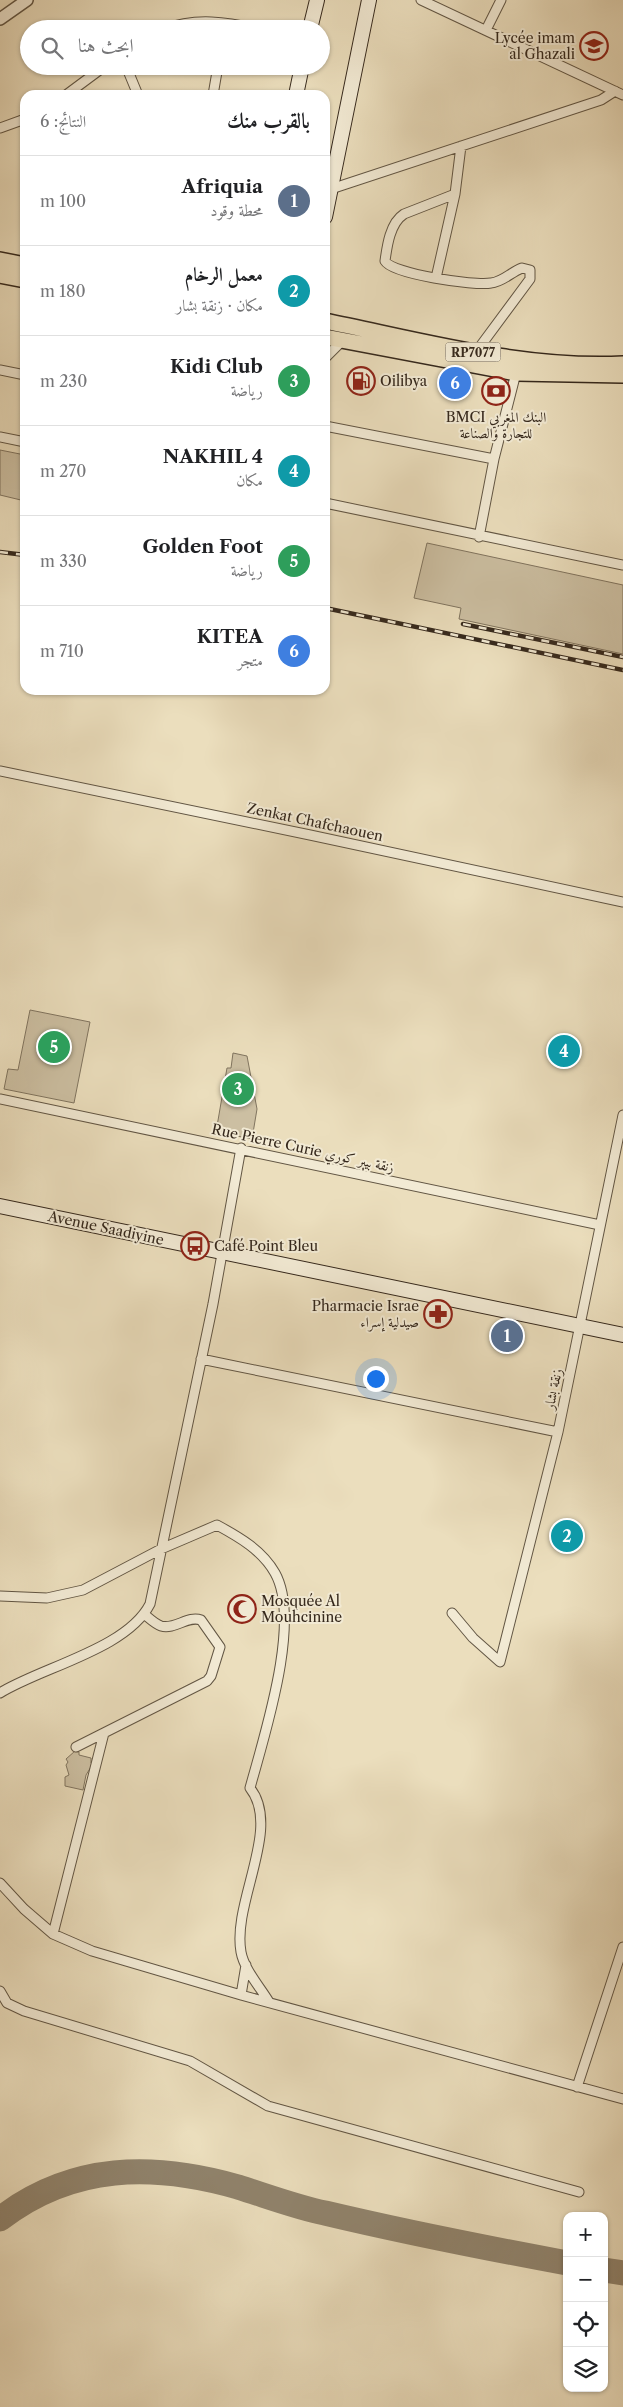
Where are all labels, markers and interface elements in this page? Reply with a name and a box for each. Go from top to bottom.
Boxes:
search box [20,20,330,75]
place label: Lycée imam al Ghazali [495,29,575,63]
school or university icon: Lycée imam al Ghazali [579,31,609,61]
icon: search [38,34,66,62]
text: ابحث هنا [78,34,134,57]
text: بالقرب منك [227,108,310,133]
text: النتائج: 6 [40,111,86,131]
text: Afriquia [181,175,263,198]
text: 100 m [40,191,86,211]
text: 1 [290,191,298,211]
text: محطة وقود [210,200,263,220]
text: معمل الرخام [185,263,263,286]
text: 180 m [40,281,86,301]
text: 2 [289,281,299,301]
text: مكان · زنقة بشار [176,295,263,315]
road number: RP7077 [446,342,500,362]
text: Kidi Club [170,355,263,378]
pin: 6 [439,364,471,402]
fuel station icon: Oilibya [346,366,376,396]
text: 230 m [40,371,87,391]
text: 3 [289,371,299,391]
place label: Oilibya [380,372,428,390]
bank icon: BMCI البنك المغربي للتجارة والصناعة [481,376,511,406]
text: رياضة [231,380,263,400]
place label: BMCI البنك المغربي للتجارة والصناعة [446,408,546,442]
text: NAKHIL 4 [163,445,263,468]
text: 270 m [40,461,86,481]
text: 4 [289,461,299,481]
text: مكان [236,470,263,490]
text: Golden Foot [142,535,263,558]
text: 330 m [40,551,87,571]
text: 5 [290,551,298,571]
text: رياضة [231,560,263,580]
text: KITEA [197,625,263,648]
text: 710 m [40,641,84,661]
text: 6 [289,641,299,661]
text: متجر [238,650,263,670]
street label: Zenkat Chafchaouen [245,799,385,845]
pin: 5 [38,1028,70,1066]
pin: 4 [548,1032,580,1070]
pin: 3 [222,1070,254,1108]
street label: Rue Pierre Curie زنقة بيير كوري [209,1120,396,1179]
street label: Avenue Saadiyine [45,1207,166,1249]
bus stop icon: Café Point Bleu [180,1231,210,1261]
place label: Café Point Bleu [214,1237,318,1255]
place label: Pharmacie Israe صيدلية إسراء [312,1297,419,1332]
pharmacy icon: Pharmacie Israe صيدلية إسراء [423,1299,453,1329]
pin: 1 [491,1317,523,1355]
your location [363,1366,389,1392]
street label: زنقة بشار [539,1367,566,1413]
pin: 2 [551,1517,583,1555]
place label: Mosquée Al Mouhcinine [261,1592,342,1626]
mosque icon: Mosquée Al Mouhcinine [227,1594,257,1624]
map controls [563,2212,608,2392]
button: + [563,2212,608,2257]
button: − [563,2257,608,2302]
button: locate [563,2302,608,2347]
button: layers [563,2347,608,2392]

